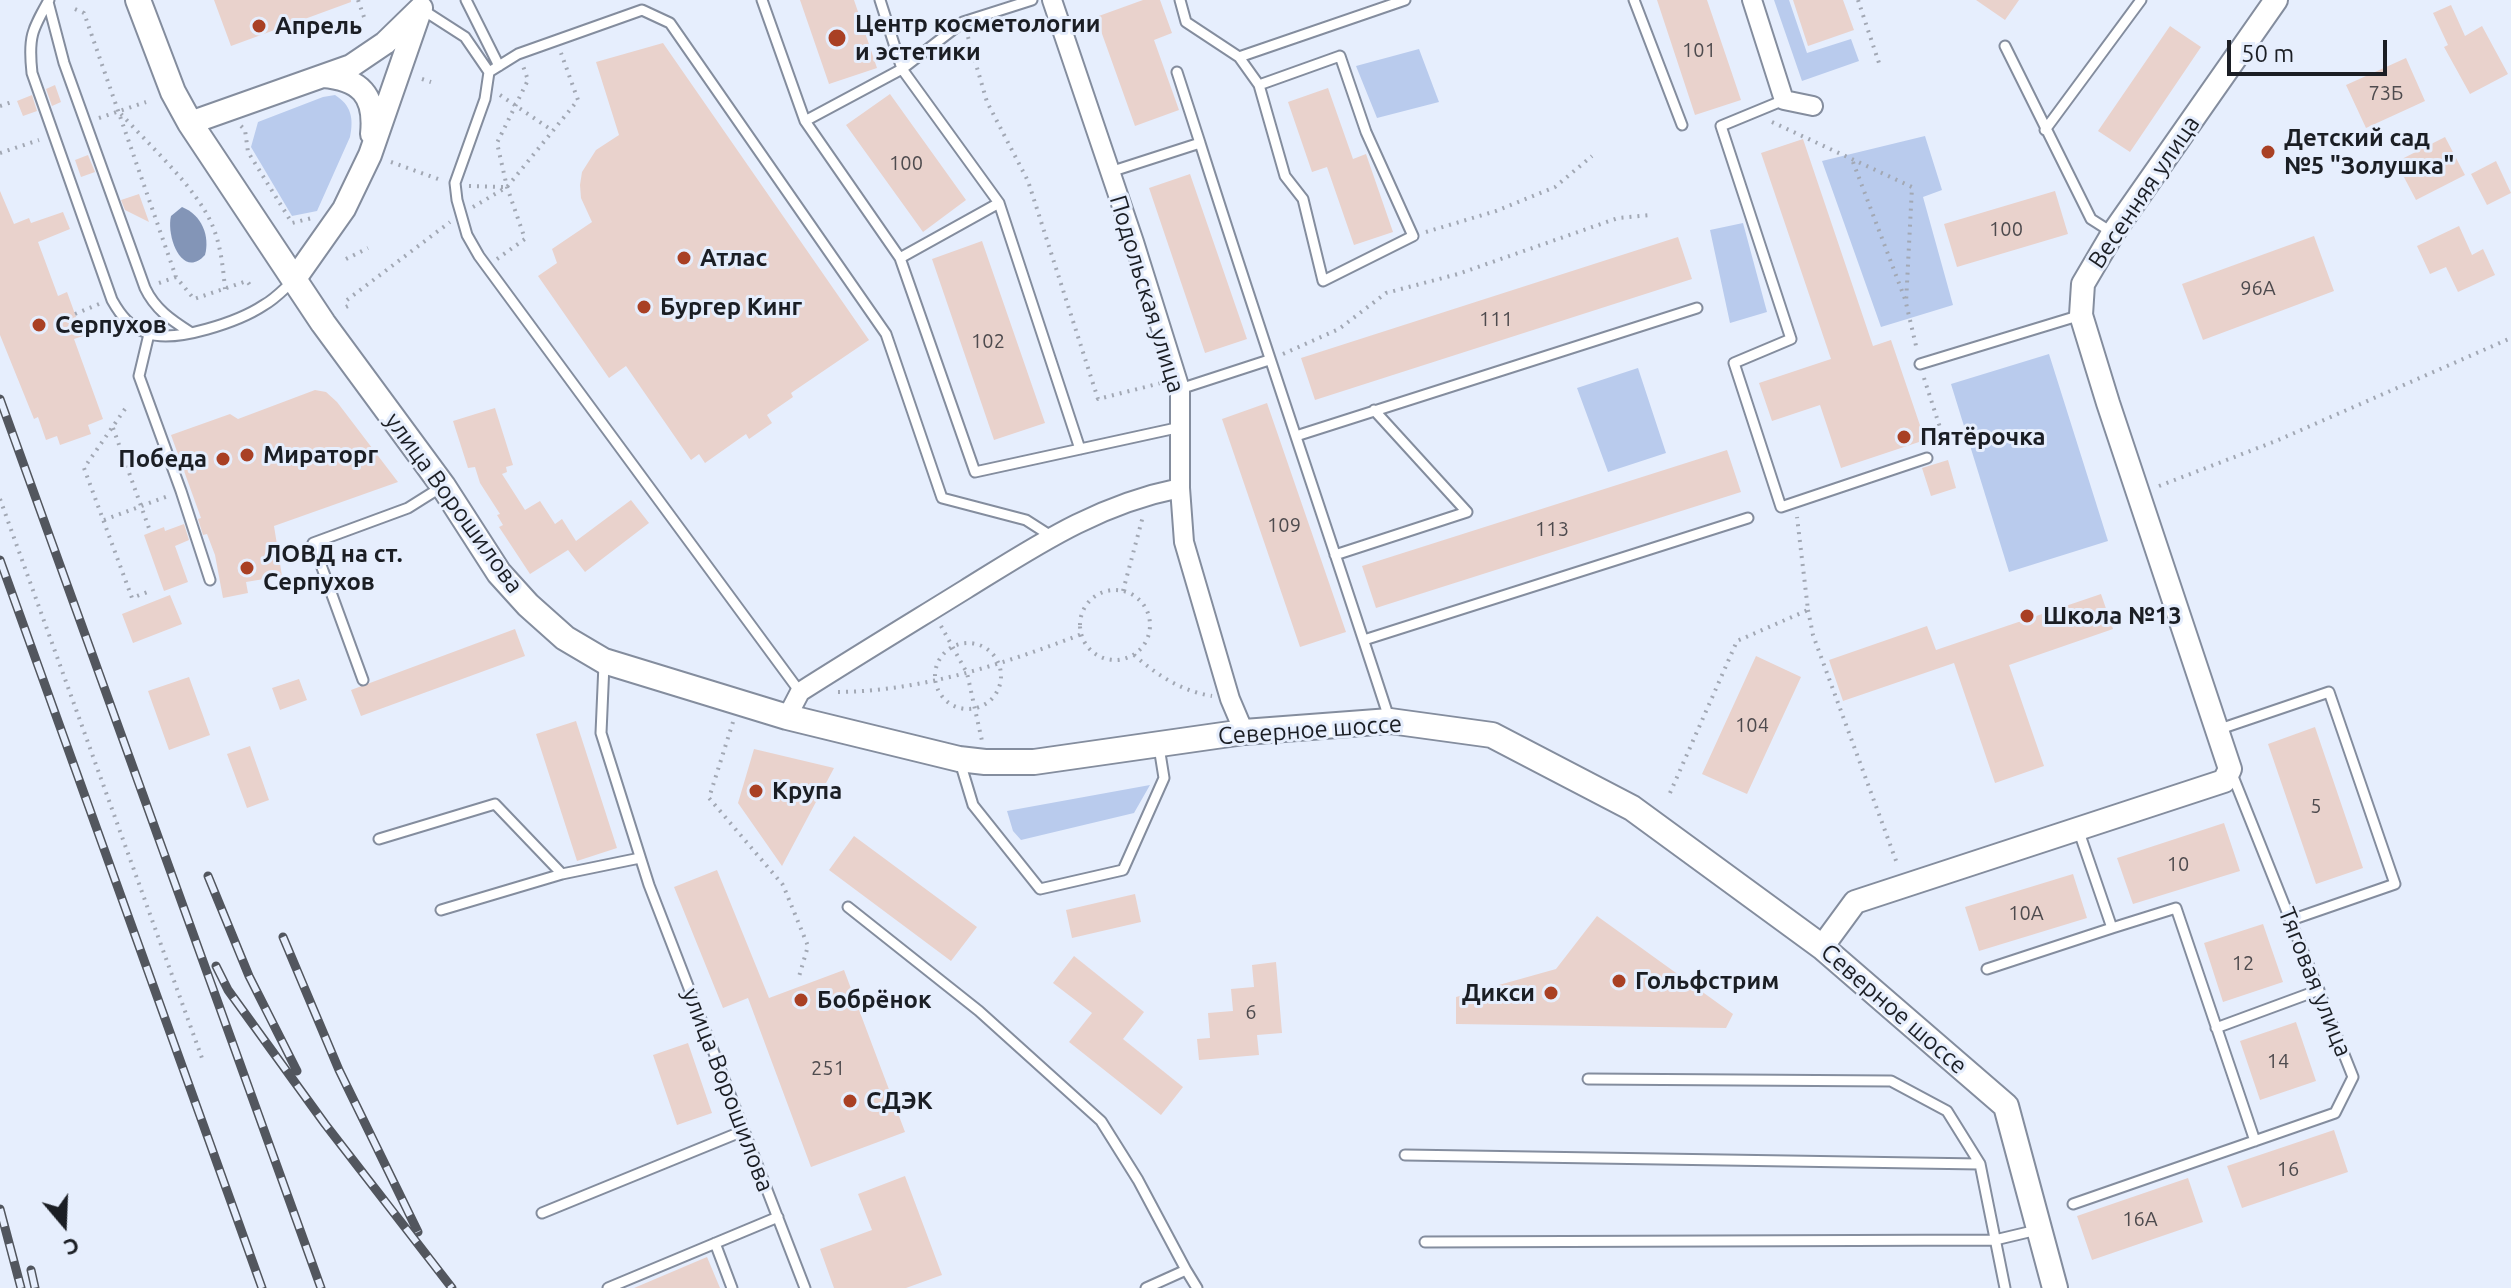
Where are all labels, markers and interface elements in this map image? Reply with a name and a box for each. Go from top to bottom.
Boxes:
place label: Центр косметологии и эстетики [855,10,1100,66]
place label: Апрель [275,12,362,40]
marker: Апрель [250,17,268,35]
scale bar [2231,24,2391,74]
marker: Центр косметологии и эстетики [826,27,848,49]
house number: 101 [1682,38,1716,62]
text: 50 m [2241,40,2294,67]
house number: 73Б [2369,81,2403,105]
street label: Весенняя улица [2082,110,2206,274]
place label: Детский сад №5 "Золушка" [2284,124,2454,180]
marker: Детский сад №5 "Золушка" [2259,143,2277,161]
house number: 100 [889,151,923,175]
street label: Подольская улица [1103,192,1191,396]
house number: 100 [1989,217,2023,241]
place label: Атлас [700,244,767,272]
marker: Атлас [675,249,693,267]
house number: 96А [2240,276,2276,300]
place label: Бургер Кинг [660,293,802,321]
marker: Бургер Кинг [635,298,653,316]
house number: 111 [1479,307,1513,331]
place label: Серпухов [55,311,167,339]
marker: Серпухов [30,316,48,334]
house number: 102 [971,329,1005,353]
street label: улица Ворошилова [379,407,529,599]
place label: Пятёрочка [1920,423,2046,451]
marker: Пятёрочка [1895,428,1913,446]
place label: Мираторг [263,441,378,469]
place label: Победа [118,445,207,473]
marker: Мираторг [238,446,256,464]
marker: Победа [214,450,232,468]
house number: 109 [1267,513,1301,537]
house number: 113 [1535,517,1569,541]
place label: ЛОВД на ст. Серпухов [263,540,403,596]
marker: ЛОВД на ст. Серпухов [238,559,256,577]
place label: Школа №13 [2043,602,2182,630]
marker: Школа №13 [2018,607,2036,625]
street label: Северное шоссе [1217,709,1403,751]
house number: 104 [1735,713,1769,737]
place label: Крупа [772,777,842,805]
marker: Крупа [747,782,765,800]
house number: 5 [2310,794,2322,818]
house number: 10 [2167,852,2189,876]
house number: 10А [2008,901,2044,925]
street label: Тяговая улица [2272,903,2358,1061]
street label: Северное шоссе [1815,938,1973,1080]
house number: 12 [2232,951,2254,975]
place label: Гольфстрим [1635,967,1779,995]
marker: Гольфстрим [1610,972,1628,990]
place label: Дикси [1462,979,1535,1007]
street label: улица Ворошилова [676,984,780,1196]
marker: Дикси [1542,984,1560,1002]
place label: Бобрёнок [817,986,932,1014]
marker: Бобрёнок [792,991,810,1009]
house number: 6 [1245,1000,1257,1024]
house number: 14 [2267,1049,2289,1073]
house number: 251 [811,1056,845,1080]
place label: СДЭК [866,1087,933,1115]
marker: СДЭК [841,1092,859,1110]
house number: 16 [2277,1157,2299,1181]
north arrow [24,1184,104,1264]
house number: 16А [2122,1207,2158,1231]
text: С [61,1233,83,1261]

